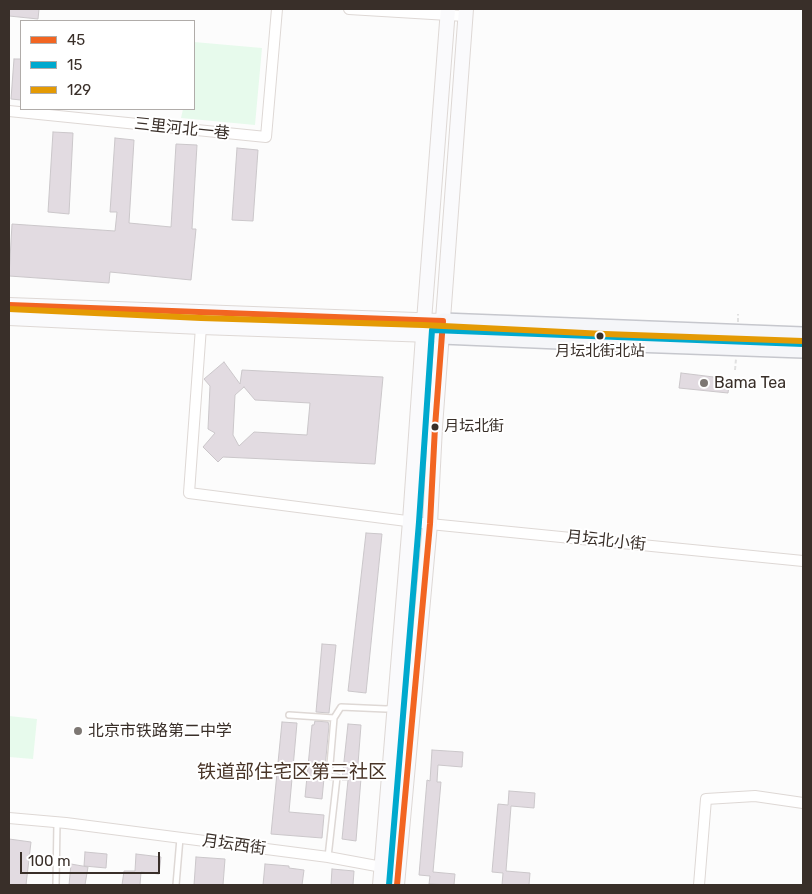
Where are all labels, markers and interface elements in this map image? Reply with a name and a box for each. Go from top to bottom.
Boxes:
legend [20,20,195,110]
text: 45 [67,31,85,49]
text: 15 [67,56,82,74]
text: 129 [67,81,91,99]
street label: 三里河北一巷 [133,114,231,144]
marker: 月坛北街北站 [595,331,605,341]
place label: 月坛北街北站 [555,343,645,361]
place label: Bama Tea [714,373,786,393]
marker: Bama Tea [698,377,710,389]
place label: 月坛北街 [444,418,504,436]
marker: 月坛北街 [430,422,440,432]
street label: 月坛北小街 [565,527,647,555]
place label: 北京市铁路第二中学 [88,721,232,741]
marker: 北京市铁路第二中学 [72,725,84,737]
district label: 铁道部住宅区第三社区 [197,762,387,784]
street label: 月坛西街 [201,831,267,859]
scale bar [22,842,162,874]
text: 100 m [28,852,70,870]

